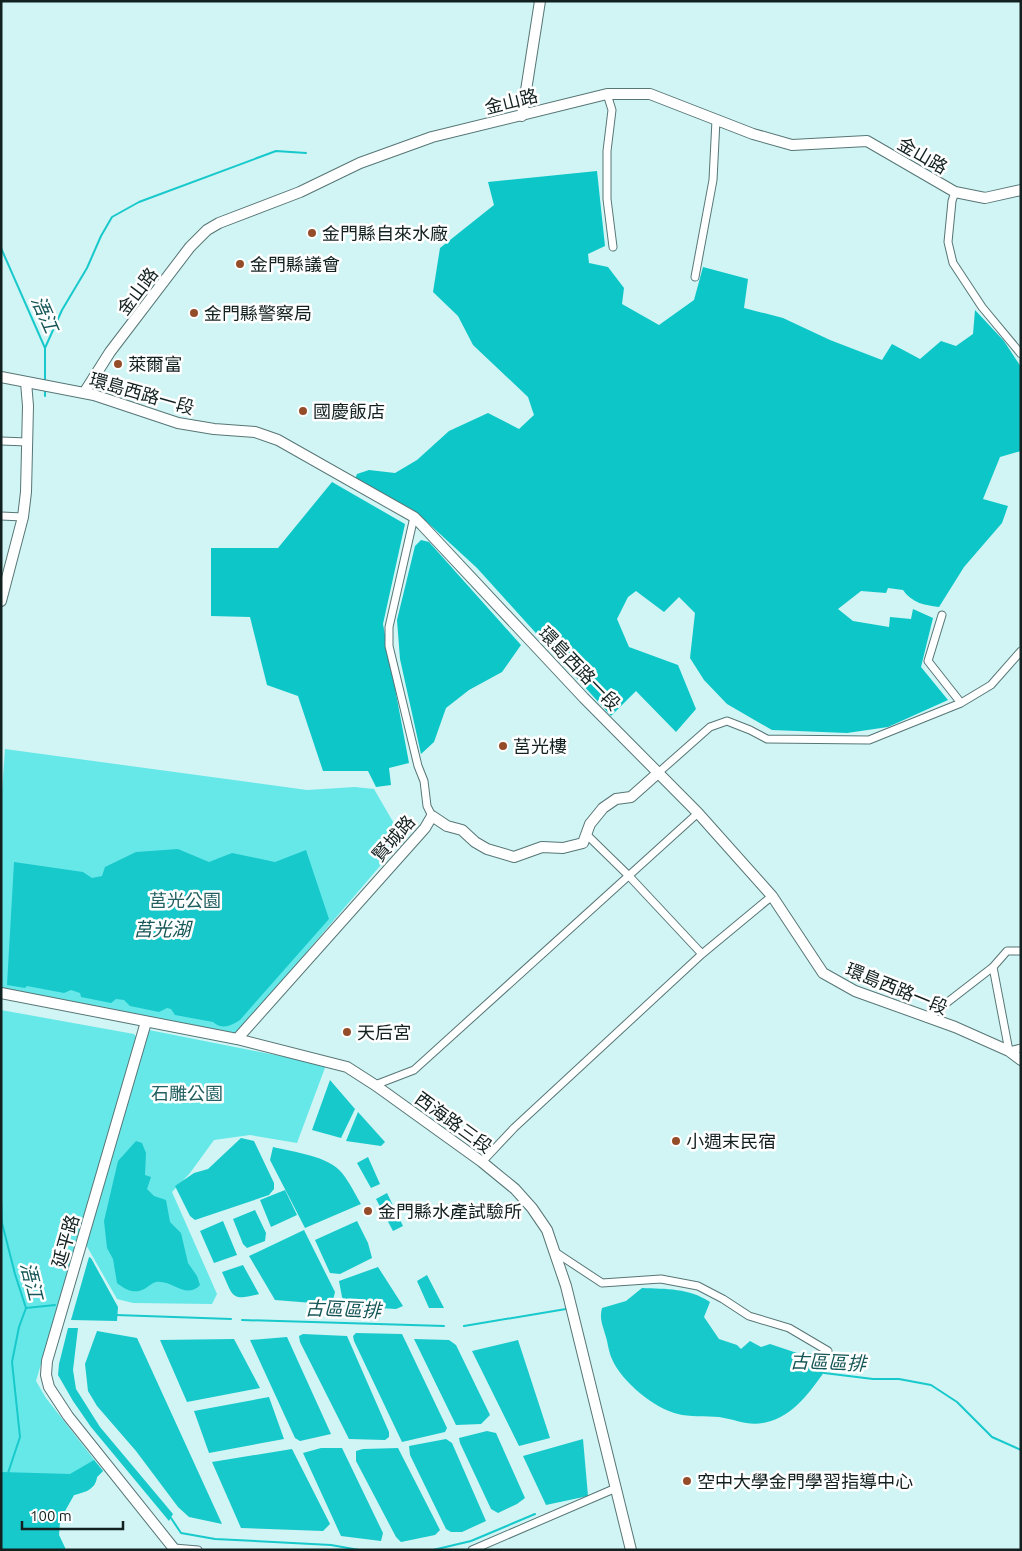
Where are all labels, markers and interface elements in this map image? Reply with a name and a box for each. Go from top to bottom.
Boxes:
street label: 金山路 [482,85,540,117]
street label: 金山路 [895,133,951,177]
place label: 金門縣自來水廠 [322,223,448,243]
marker: 金門縣自來水廠 [306,227,318,239]
place label: 金門縣議會 [250,254,340,274]
marker: 金門縣議會 [234,258,246,270]
street label: 金山路 [113,263,161,319]
water label: 浯江 [27,292,64,338]
place label: 金門縣警察局 [204,303,312,323]
marker: 金門縣警察局 [188,307,200,319]
place label: 萊爾富 [128,354,182,374]
marker: 萊爾富 [112,358,124,370]
street label: 環島西路一段 [87,369,197,417]
place label: 國慶飯店 [313,401,385,421]
marker: 國慶飯店 [297,405,309,417]
street label: 環島西路一段 [535,622,625,714]
place label: 莒光樓 [513,736,567,756]
marker: 莒光樓 [497,740,509,752]
street label: 賢城路 [368,811,418,865]
park label: 莒光公園 [149,890,221,910]
water label: 莒光湖 [133,918,193,940]
street label: 環島西路一段 [843,958,951,1018]
place label: 天后宮 [357,1022,411,1042]
marker: 天后宮 [341,1026,353,1038]
park label: 石雕公園 [151,1083,223,1103]
street label: 西海路三段 [412,1087,496,1157]
place label: 小週末民宿 [686,1131,776,1151]
marker: 小週末民宿 [670,1135,682,1147]
place label: 金門縣水產試驗所 [378,1201,522,1221]
marker: 金門縣水產試驗所 [362,1205,374,1217]
street label: 延平路 [48,1212,82,1270]
water label: 浯江 [17,1260,48,1304]
water label: 古區區排 [305,1297,384,1321]
water label: 古區區排 [790,1350,869,1374]
place label: 空中大學金門學習指導中心 [697,1471,913,1491]
marker: 空中大學金門學習指導中心 [681,1475,693,1487]
scale bar [22,1498,124,1530]
text: 100 m [30,1507,72,1524]

